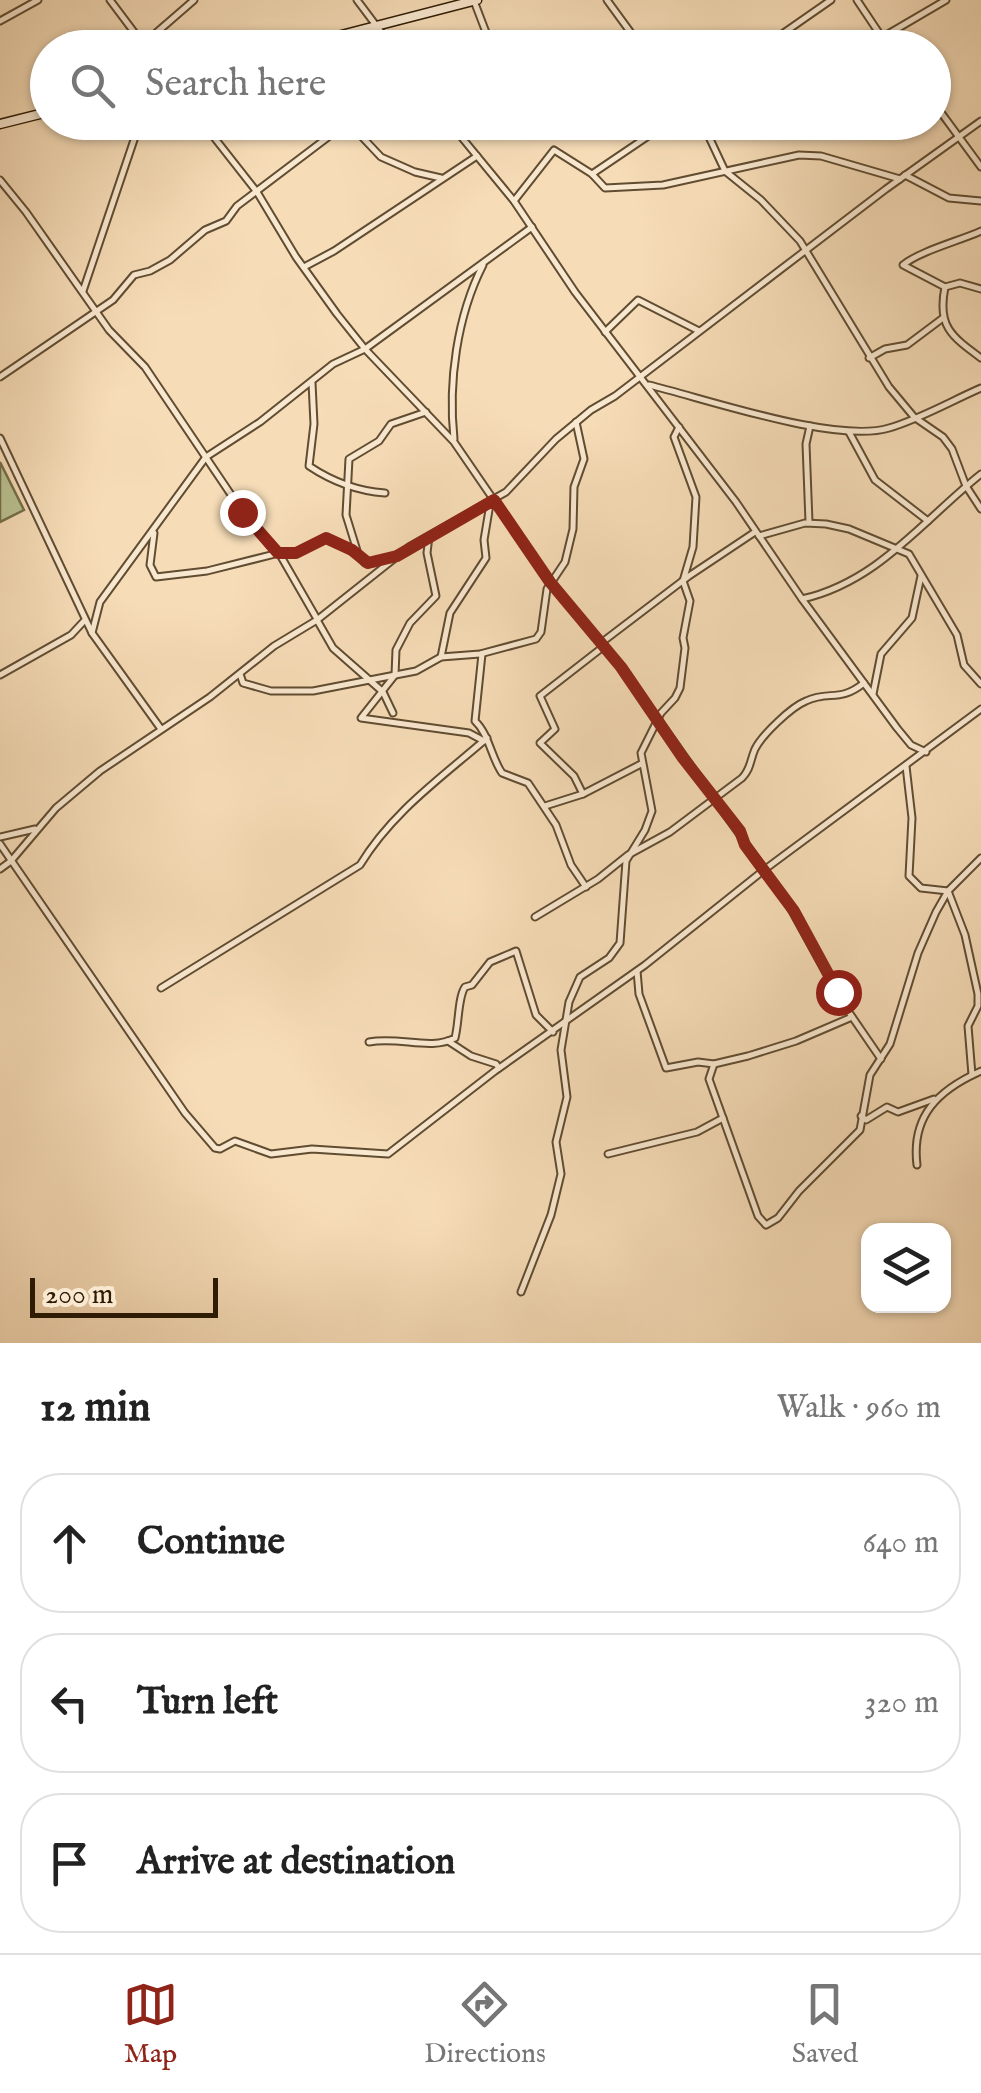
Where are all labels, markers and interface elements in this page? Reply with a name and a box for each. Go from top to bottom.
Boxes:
search box [30,30,951,140]
icon: search [65,58,120,113]
text: Search here [145,61,326,109]
route end [220,490,266,536]
route start [816,970,862,1016]
map controls [861,1223,951,1313]
button: layers [861,1223,951,1313]
scale bar [30,1273,218,1318]
text: 200 m [45,1278,113,1313]
text: 12 min [40,1382,151,1435]
text: Walk · 960 m [777,1388,941,1429]
icon: ahead [42,1516,97,1571]
text: Continue [137,1519,285,1567]
text: 640 m [862,1523,939,1564]
icon: left [42,1676,97,1731]
text: Turn left [137,1679,278,1727]
text: 320 m [865,1683,939,1724]
icon: arrive [42,1836,97,1891]
text: Arrive at destination [137,1839,455,1887]
tab: Map [123,1977,178,2072]
tab: Directions [424,1977,546,2072]
tab: Saved [792,1977,858,2072]

